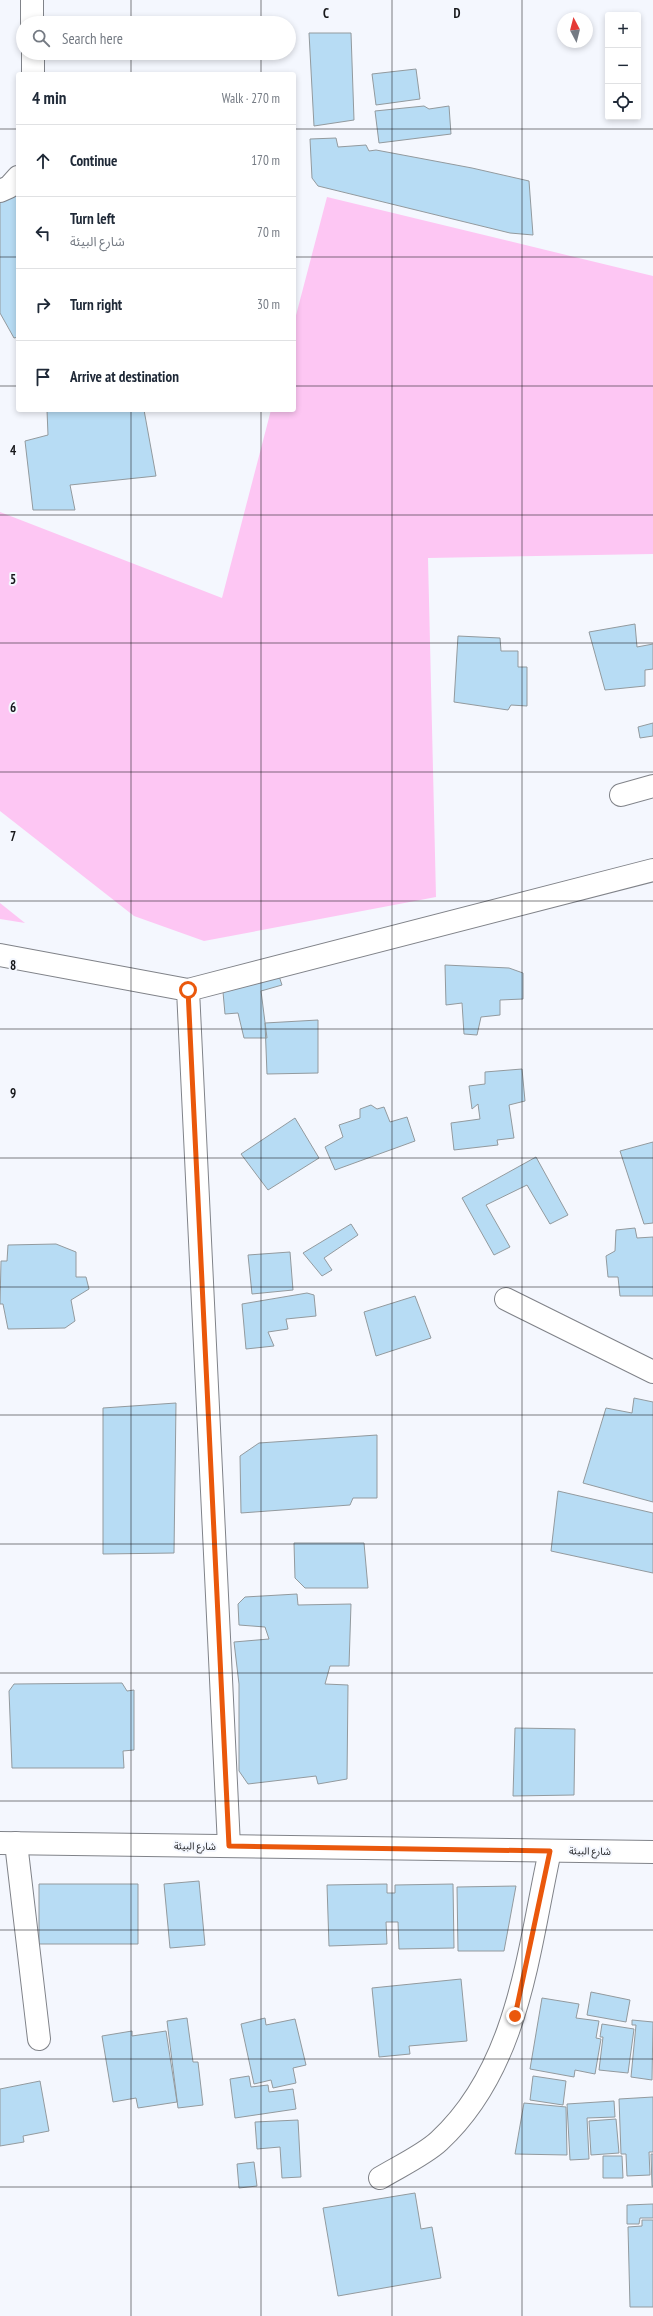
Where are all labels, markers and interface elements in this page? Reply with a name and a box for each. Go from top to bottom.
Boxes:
text: C [323,5,329,22]
text: D [454,5,461,22]
north arrow [557,12,593,48]
map controls [605,12,641,120]
button: + [605,12,641,48]
search box [16,16,296,60]
icon: search [30,27,52,49]
text: Search here [62,29,123,48]
button: − [605,48,641,84]
button: locate [605,84,641,120]
text: 4 min [32,87,66,109]
text: Walk · 270 m [222,90,280,107]
icon: ahead [32,150,54,172]
text: Continue [70,151,117,170]
text: 170 m [251,152,280,169]
text: Turn left [70,209,115,228]
icon: left [32,222,54,244]
text: 70 m [257,224,280,241]
text: شارع البيئة [70,233,125,250]
icon: right [32,294,54,316]
text: Turn right [70,295,122,314]
text: 30 m [257,296,280,313]
icon: arrive [32,366,54,388]
text: Arrive at destination [70,367,179,386]
text: 4 [10,442,17,459]
text: 5 [10,571,16,588]
text: 6 [10,699,16,716]
text: 7 [10,828,16,845]
text: 8 [10,957,16,974]
route start [179,981,197,999]
text: 9 [10,1085,16,1102]
street label: شارع البيئة [174,1839,216,1854]
street label: شارع البيئة [569,1844,611,1859]
route end [506,2007,524,2025]

